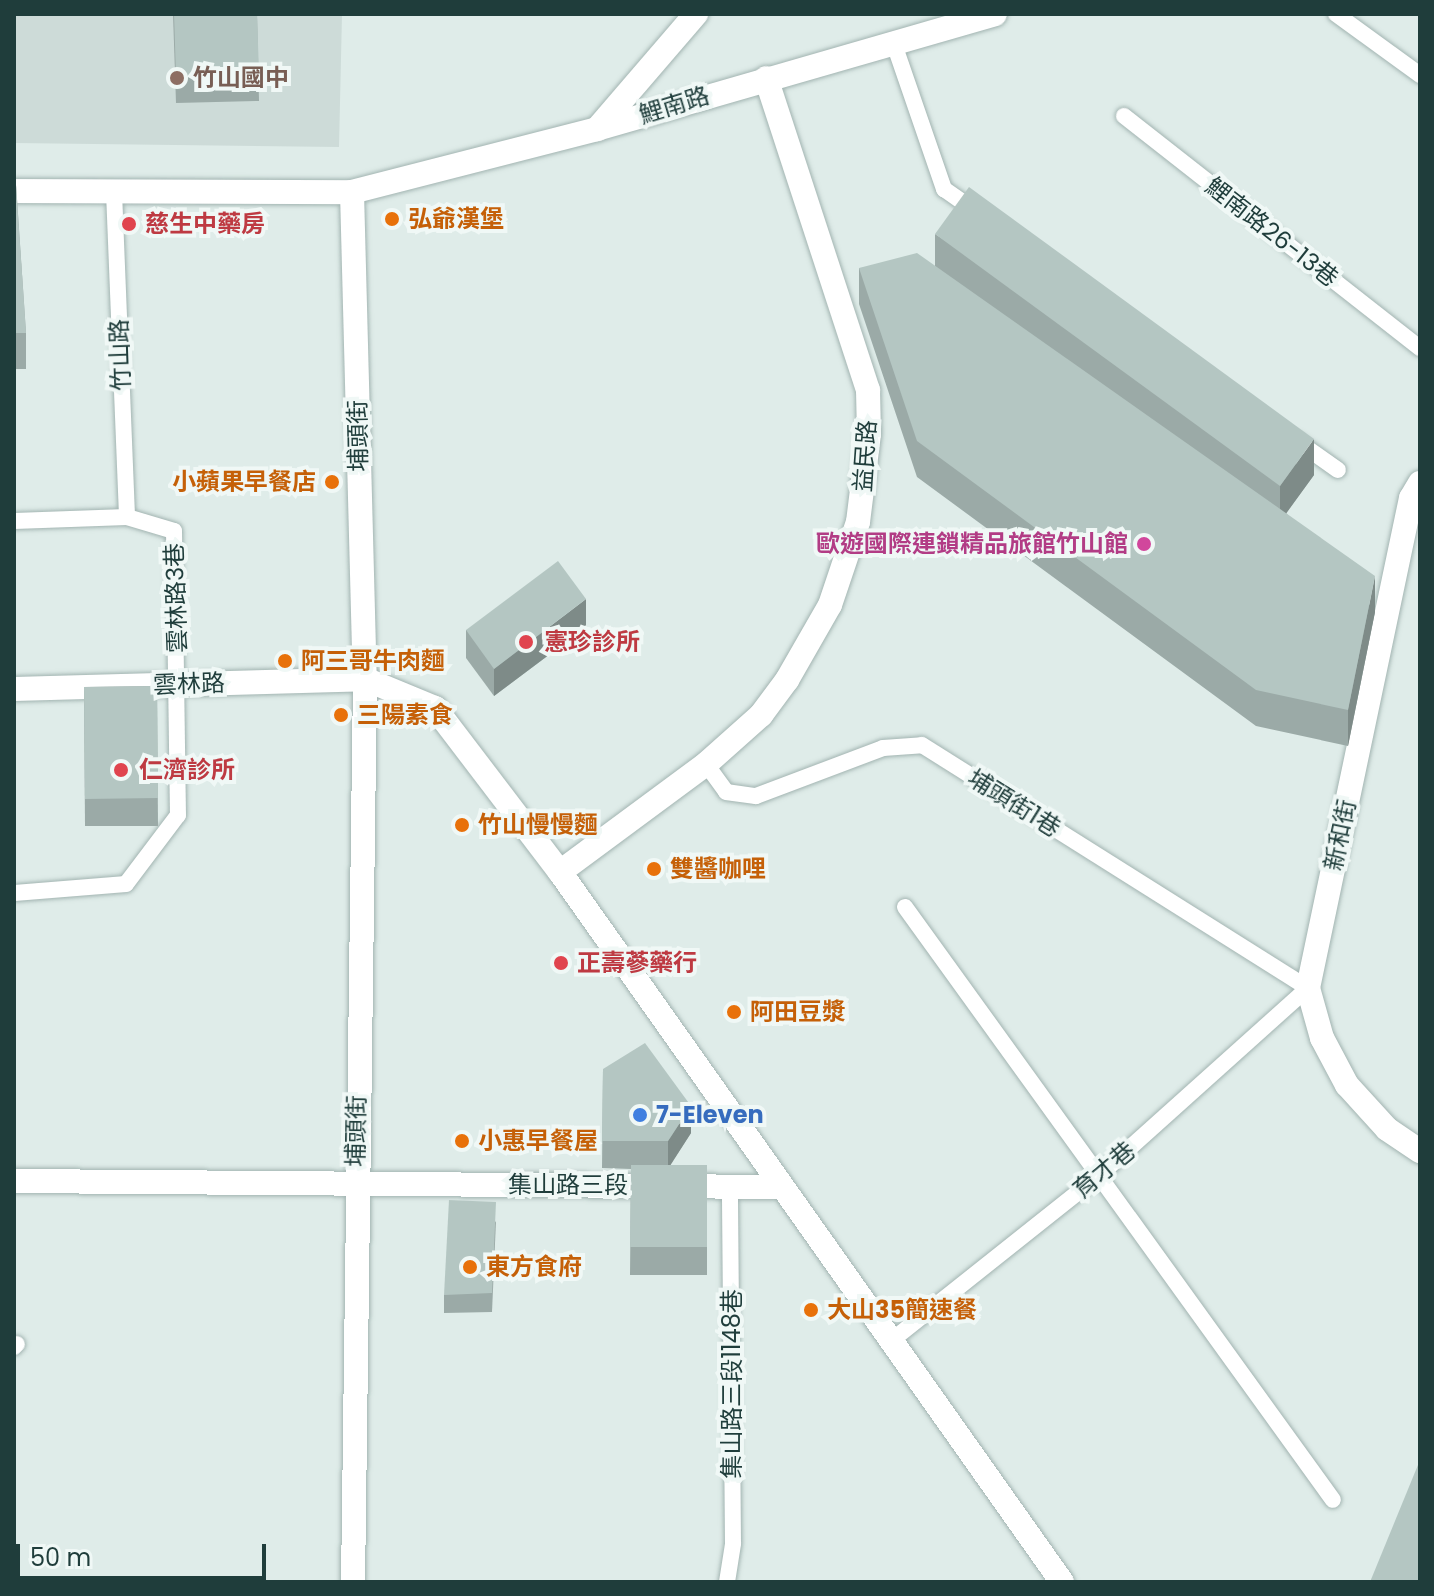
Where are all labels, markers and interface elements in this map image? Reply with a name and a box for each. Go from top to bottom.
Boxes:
place label: 竹山國中 [193,64,289,92]
marker: 竹山國中 [168,69,186,87]
street label: 鯉南路 [635,81,713,129]
street label: 鯉南路26-13巷 [1200,171,1344,293]
place label: 弘爺漢堡 [408,205,504,233]
place label: 慈生中藥房 [145,210,265,238]
marker: 弘爺漢堡 [383,210,401,228]
marker: 慈生中藥房 [120,215,138,233]
street label: 竹山路 [104,319,136,391]
street label: 埔頭街 [343,400,373,472]
street label: 益民路 [848,419,882,493]
place label: 小蘋果早餐店 [172,468,316,496]
marker: 小蘋果早餐店 [323,473,341,491]
place label: 歐遊國際連鎖精品旅館竹山館 [816,530,1128,558]
marker: 歐遊國際連鎖精品旅館竹山館 [1135,535,1153,553]
street label: 雲林路3巷 [160,542,192,654]
place label: 憲珍診所 [544,628,640,656]
marker: 憲珍診所 [515,631,537,653]
place label: 阿三哥牛肉麵 [301,647,445,675]
marker: 阿三哥牛肉麵 [276,652,294,670]
street label: 雲林路 [153,668,225,700]
place label: 三陽素食 [357,701,453,729]
marker: 三陽素食 [332,706,350,724]
place label: 仁濟診所 [139,756,235,784]
marker: 仁濟診所 [110,759,132,781]
street label: 埔頭街1巷 [962,763,1066,843]
street label: 新和街 [1318,797,1362,873]
place label: 竹山慢慢麵 [478,811,598,839]
marker: 竹山慢慢麵 [453,816,471,834]
place label: 雙醬咖哩 [670,855,766,883]
marker: 雙醬咖哩 [645,860,663,878]
place label: 正壽蔘藥行 [577,949,697,977]
marker: 正壽蔘藥行 [552,954,570,972]
place label: 阿田豆漿 [750,998,846,1026]
marker: 阿田豆漿 [725,1003,743,1021]
street label: 埔頭街 [341,1095,371,1167]
place label: 7-Eleven [656,1101,764,1129]
marker: 7-Eleven [631,1106,649,1124]
place label: 小惠早餐屋 [478,1127,598,1155]
marker: 小惠早餐屋 [453,1132,471,1150]
street label: 育才巷 [1067,1136,1141,1204]
street label: 集山路三段 [508,1171,628,1199]
place label: 東方食府 [486,1253,582,1281]
marker: 東方食府 [461,1258,479,1276]
street label: 集山路三段1148巷 [718,1289,746,1479]
place label: 大山35簡速餐 [827,1296,977,1324]
marker: 大山35簡速餐 [802,1301,820,1319]
scale bar [20,1528,270,1578]
text: 50 m [30,1541,91,1574]

